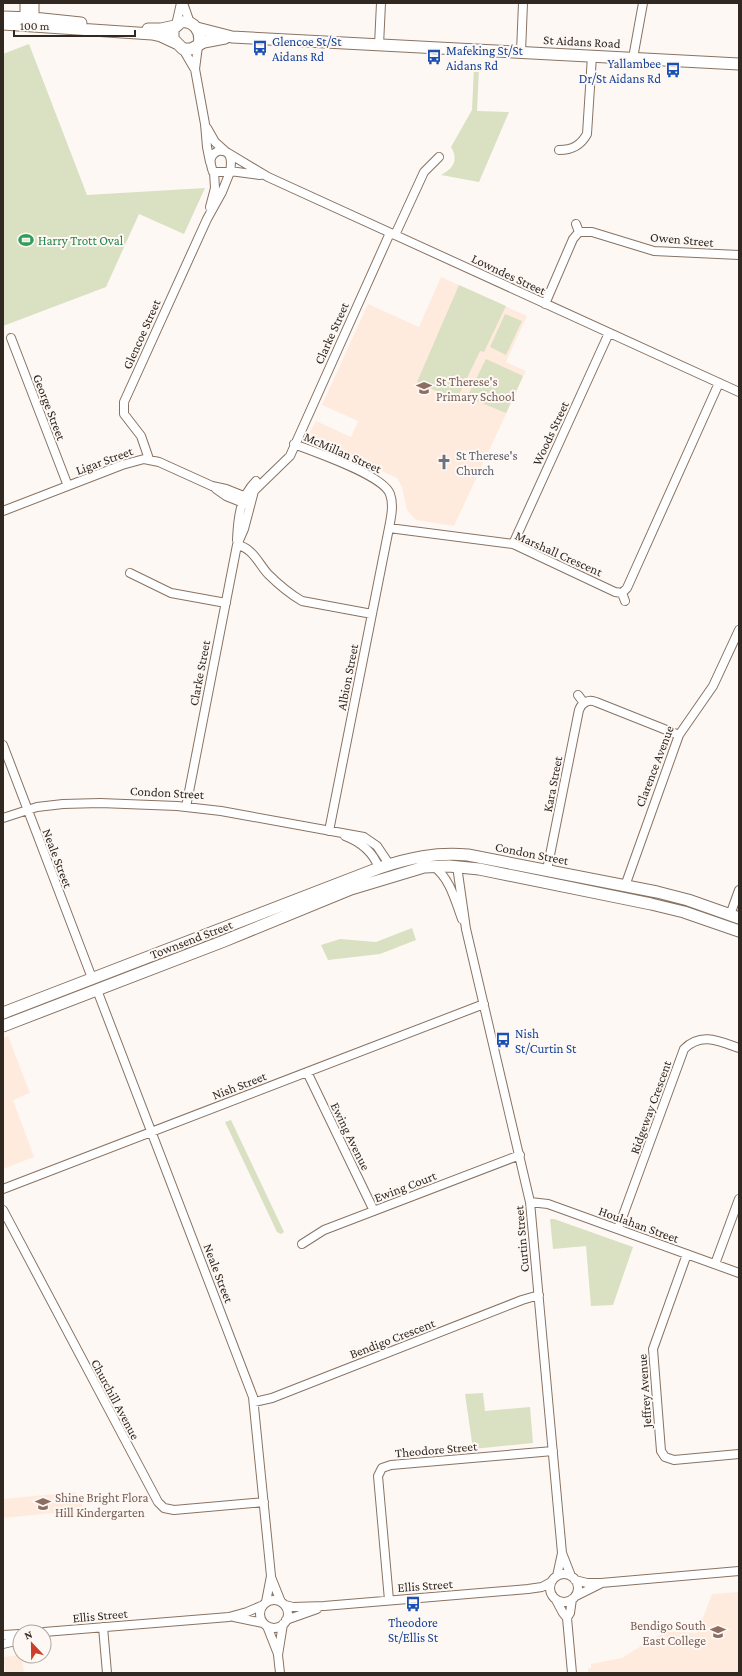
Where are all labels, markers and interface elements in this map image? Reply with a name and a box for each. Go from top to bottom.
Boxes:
scale bar [14,12,135,38]
text: 100 m [20,19,50,33]
street label: St Aidans Road [543,32,621,51]
place label: Glencoe St/St Aidans Rd [272,34,342,64]
bus stop icon: Glencoe St/St Aidans Rd [251,39,269,57]
place label: Mafeking St/St Aidans Rd [446,43,523,73]
bus stop icon: Mafeking St/St Aidans Rd [425,48,443,66]
place label: Yallambee Dr/St Aidans Rd [579,56,661,86]
bus stop icon: Yallambee Dr/St Aidans Rd [664,61,682,79]
street label: Owen Street [650,229,715,250]
sports icon: Harry Trott Oval [17,231,35,249]
place label: Harry Trott Oval [38,233,124,248]
street label: Lowndes Street [469,251,549,298]
street label: Glencoe Street [119,296,164,371]
street label: Clarke Street [311,299,352,367]
street label: George Street [30,372,69,443]
place label: St Therese's Primary School [436,374,515,404]
school or university icon: St Therese's Primary School [415,379,433,397]
street label: Woods Street [529,398,572,468]
street label: McMillan Street [302,429,384,476]
street label: Ligar Street [74,443,135,478]
place label: St Therese's Church [456,448,518,478]
church icon: St Therese's Church [435,453,453,471]
street label: Marshall Crescent [513,528,605,580]
street label: Clarke Street [186,638,213,707]
street label: Albion Street [334,642,361,712]
street label: Clarence Avenue [632,723,677,809]
street label: Kara Street [540,754,565,813]
street label: Condon Street [130,783,205,802]
street label: Neale Street [39,826,76,891]
street label: Condon Street [494,839,570,868]
street label: Townsend Street [148,917,235,962]
place label: Nish St/Curtin St [515,1026,577,1056]
bus stop icon: Nish St/Curtin St [494,1031,512,1049]
street label: Ridgeway Crescent [627,1058,675,1156]
street label: Nish Street [210,1068,269,1103]
street label: Ewing Avenue [328,1100,374,1173]
street label: Ewing Court [372,1168,439,1205]
street label: Houlahan Street [597,1203,682,1246]
street label: Curtin Street [511,1204,532,1273]
street label: Neale Street [200,1241,237,1306]
street label: Bendigo Crescent [347,1315,438,1362]
street label: Jeffrey Avenue [634,1353,655,1429]
street label: Churchill Avenue [88,1356,143,1442]
street label: Theodore Street [394,1438,478,1461]
place label: Shine Bright Flora Hill Kindergarten [55,1490,148,1520]
school or university icon: Shine Bright Flora Hill Kindergarten [34,1495,52,1513]
street label: Ellis Street [397,1576,454,1595]
bus stop icon: Theodore St/Ellis St [404,1595,422,1613]
street label: Ellis Street [72,1606,129,1625]
place label: Theodore St/Ellis St [388,1615,439,1645]
place label: Bendigo South East College [630,1618,706,1648]
school or university icon: Bendigo South East College [709,1623,727,1641]
north arrow [12,1624,52,1664]
text: N [23,1628,34,1642]

